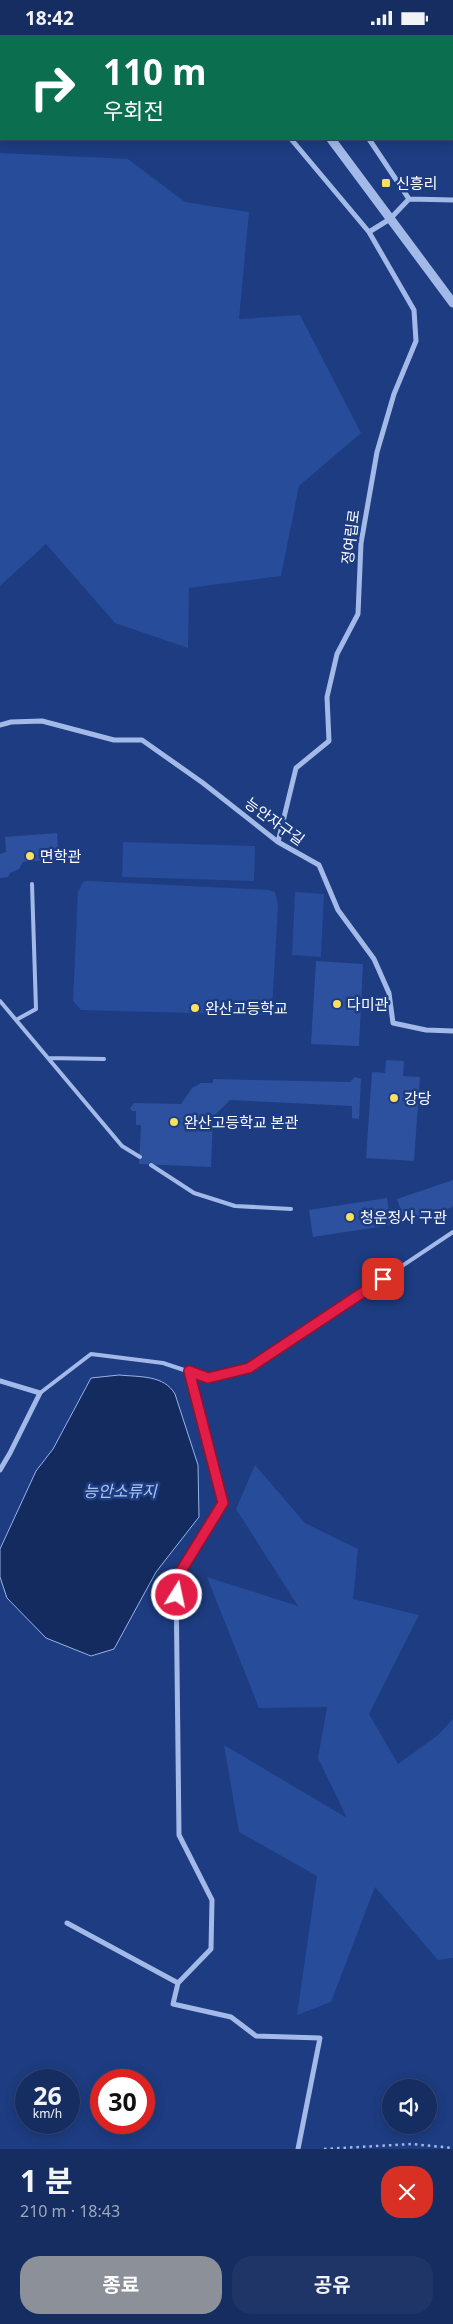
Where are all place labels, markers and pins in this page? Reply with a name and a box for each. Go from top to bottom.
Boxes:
place label: 신흥리 [396,173,437,193]
marker: 신흥리 [380,177,392,189]
place label: 면학관 [40,846,82,866]
marker: 면학관 [24,850,36,862]
place label: 다미관 [347,994,389,1014]
place label: 완산고등학교 [205,998,288,1018]
marker: 다미관 [331,998,343,1010]
marker: 완산고등학교 [189,1002,201,1014]
place label: 강당 [404,1088,432,1108]
marker: 강당 [388,1092,400,1104]
place label: 완산고등학교 본관 [184,1112,299,1132]
marker: 완산고등학교 본관 [168,1116,180,1128]
place label: 청운정사 구관 [360,1207,447,1227]
marker: 청운정사 구관 [344,1211,356,1223]
pin [362,1258,404,1300]

